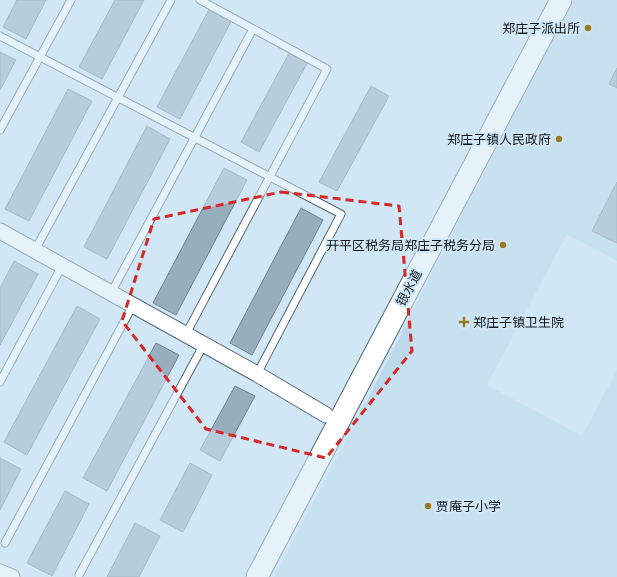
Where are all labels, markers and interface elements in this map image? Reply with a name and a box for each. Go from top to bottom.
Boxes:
place label: 郑庄子派出所 [502,20,580,37]
marker: 郑庄子派出所 [583,23,593,33]
place label: 郑庄子镇人民政府 [447,131,551,148]
marker: 郑庄子镇人民政府 [554,134,564,144]
place label: 开平区税务局郑庄子税务分局 [326,237,495,254]
marker: 开平区税务局郑庄子税务分局 [498,240,508,250]
street label: 银水道 [392,267,426,309]
place label: 郑庄子镇卫生院 [473,314,564,331]
marker: 郑庄子镇卫生院 [458,316,470,328]
place label: 贾庵子小学 [436,498,501,515]
marker: 贾庵子小学 [423,501,433,511]

